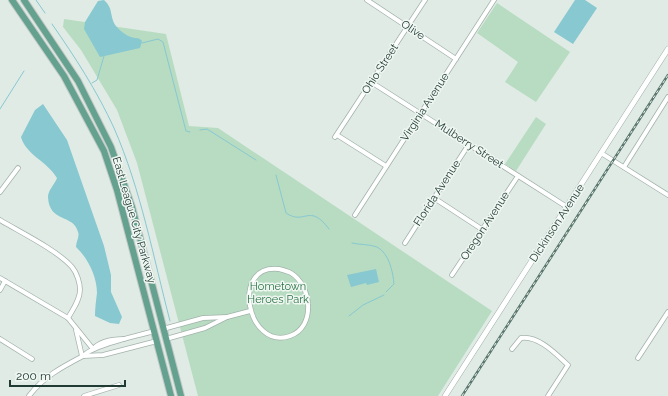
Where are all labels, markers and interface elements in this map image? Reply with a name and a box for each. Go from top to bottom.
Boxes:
street label: Olive [399,17,428,43]
street label: Ohio Street [359,41,401,96]
street label: Virginia Avenue [398,70,452,144]
street label: Mulberry Street [432,117,506,171]
street label: East League City Parkway [110,155,158,285]
street label: Florida Avenue [411,157,463,228]
street label: Dickinson Avenue [527,181,587,264]
street label: Oregon Avenue [458,189,512,263]
park label: Hometown Heroes Park [247,280,309,306]
scale bar [10,362,125,388]
text: 200 m [16,369,51,383]

